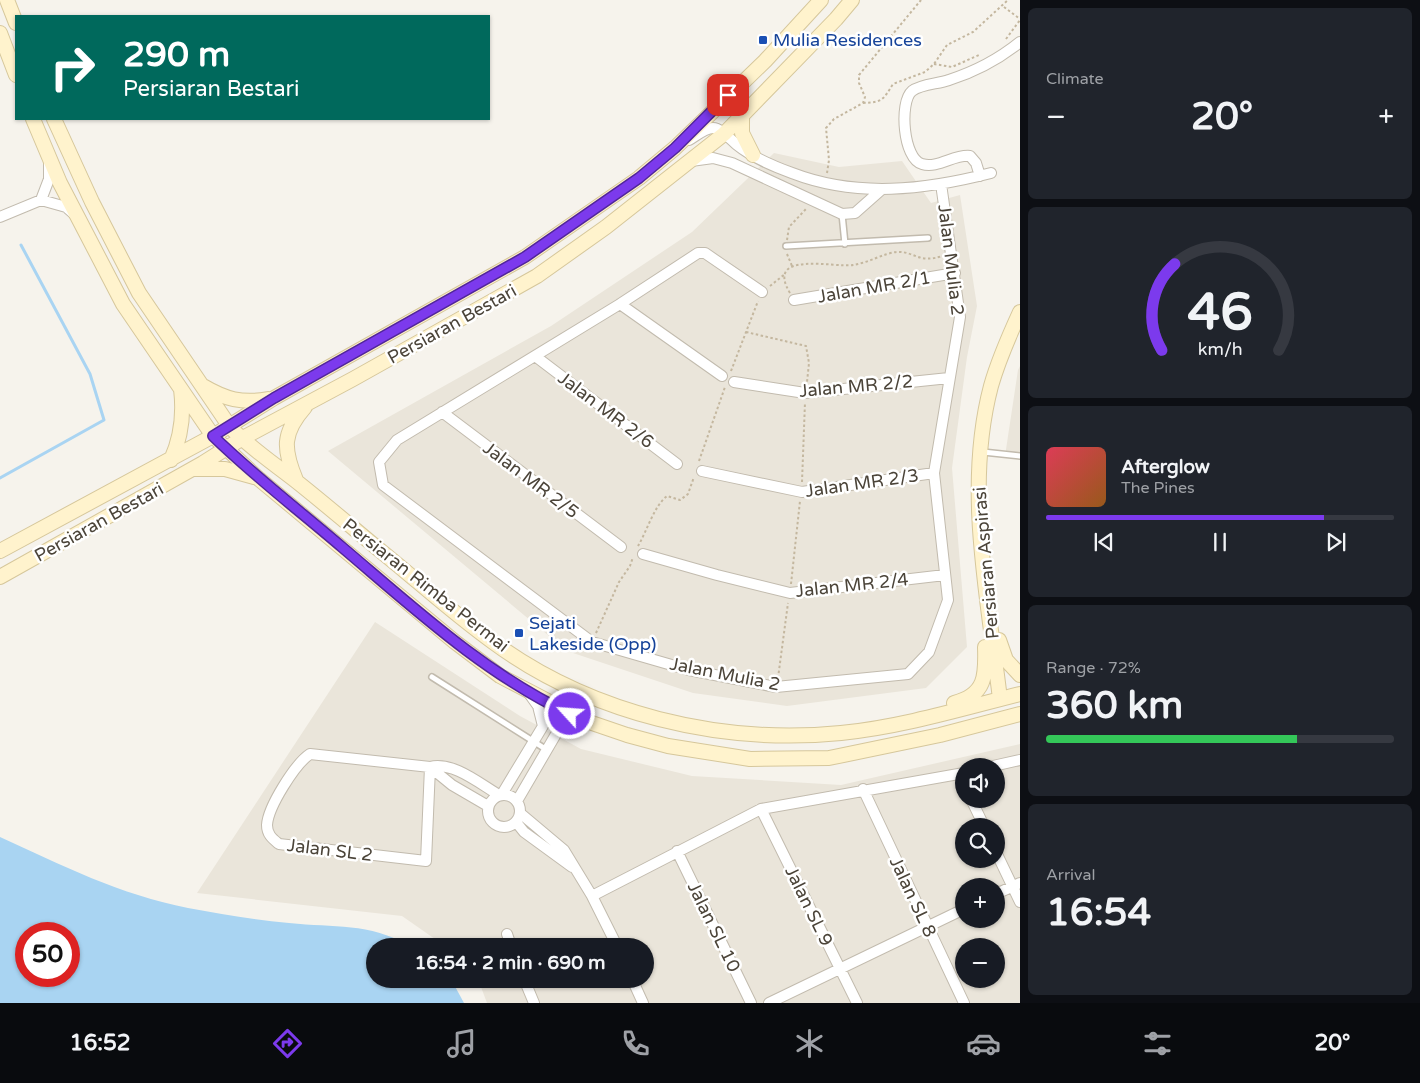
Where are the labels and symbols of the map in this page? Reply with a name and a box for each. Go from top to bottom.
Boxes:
place label: Mulia Residences [773,29,922,51]
marker: Mulia Residences [757,34,769,46]
pin [707,74,749,116]
street label: Jalan Mulia 2 [933,203,969,317]
street label: Jalan MR 2/1 [816,266,932,308]
street label: Persiaran Bestari [384,279,520,369]
street label: Jalan MR 2/6 [554,367,658,453]
street label: Jalan MR 2/2 [798,370,914,402]
street label: Jalan MR 2/5 [479,437,583,523]
street label: Jalan MR 2/3 [804,464,920,502]
street label: Persiaran Bestari [31,477,167,567]
street label: Persiaran Aspirasi [968,486,1004,640]
street label: Persiaran Rimba Permai [339,513,513,657]
street label: Jalan MR 2/4 [795,568,909,602]
place label: Sejati Lakeside (Opp) [529,612,656,655]
marker: Sejati Lakeside (Opp) [513,627,525,639]
street label: Jalan Mulia 2 [668,653,782,695]
position arrow [543,687,595,739]
street label: Jalan SL 2 [286,834,374,866]
street label: Jalan SL 8 [885,853,941,941]
street label: Jalan SL 9 [780,862,838,950]
street label: Jalan SL 10 [683,878,745,976]
speed limit sign: 50 [15,922,80,987]

